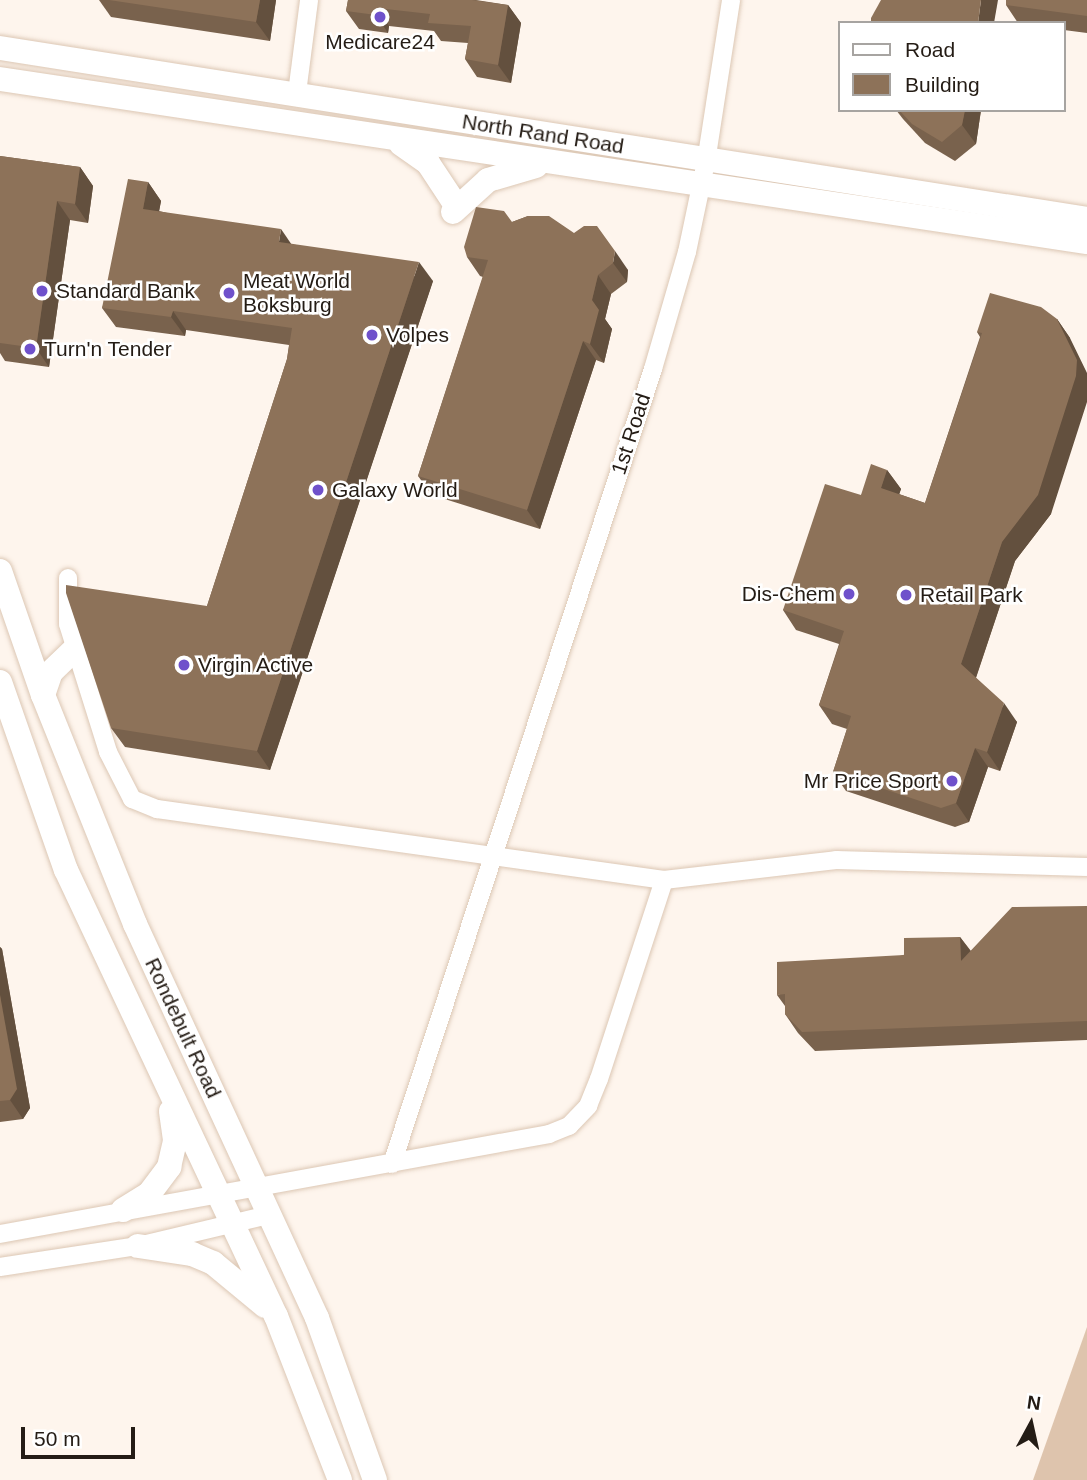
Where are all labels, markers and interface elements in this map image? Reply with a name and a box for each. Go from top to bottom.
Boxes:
marker: Medicare24 [370,7,390,27]
legend [838,21,1066,112]
place label: Medicare24 [325,29,435,55]
text: Road [905,38,955,61]
text: Building [905,73,980,96]
street label: North Rand Road [460,109,626,159]
place label: Meat World Boksburg [243,268,350,318]
place label: Standard Bank [56,278,195,304]
marker: Standard Bank [34,283,50,299]
marker: Meat World Boksburg [221,285,237,301]
place label: Volpes [386,322,449,348]
marker: Volpes [364,327,380,343]
place label: Turn'n Tender [44,336,172,362]
marker: Turn'n Tender [22,341,38,357]
street label: 1st Road [606,390,656,478]
place label: Galaxy World [332,477,458,503]
marker: Galaxy World [310,482,326,498]
place label: Dis-Chem [742,581,835,607]
place label: Retail Park [920,582,1023,608]
marker: Dis-Chem [841,586,857,602]
marker: Retail Park [898,587,914,603]
place label: Virgin Active [198,652,314,678]
marker: Virgin Active [176,657,192,673]
place label: Mr Price Sport [804,768,938,794]
marker: Mr Price Sport [944,773,960,789]
street label: Rondebult Road [140,954,226,1102]
north arrow [996,1389,1066,1459]
text: N [1026,1391,1042,1414]
scale bar [24,1414,138,1458]
text: 50 m [34,1427,81,1450]

